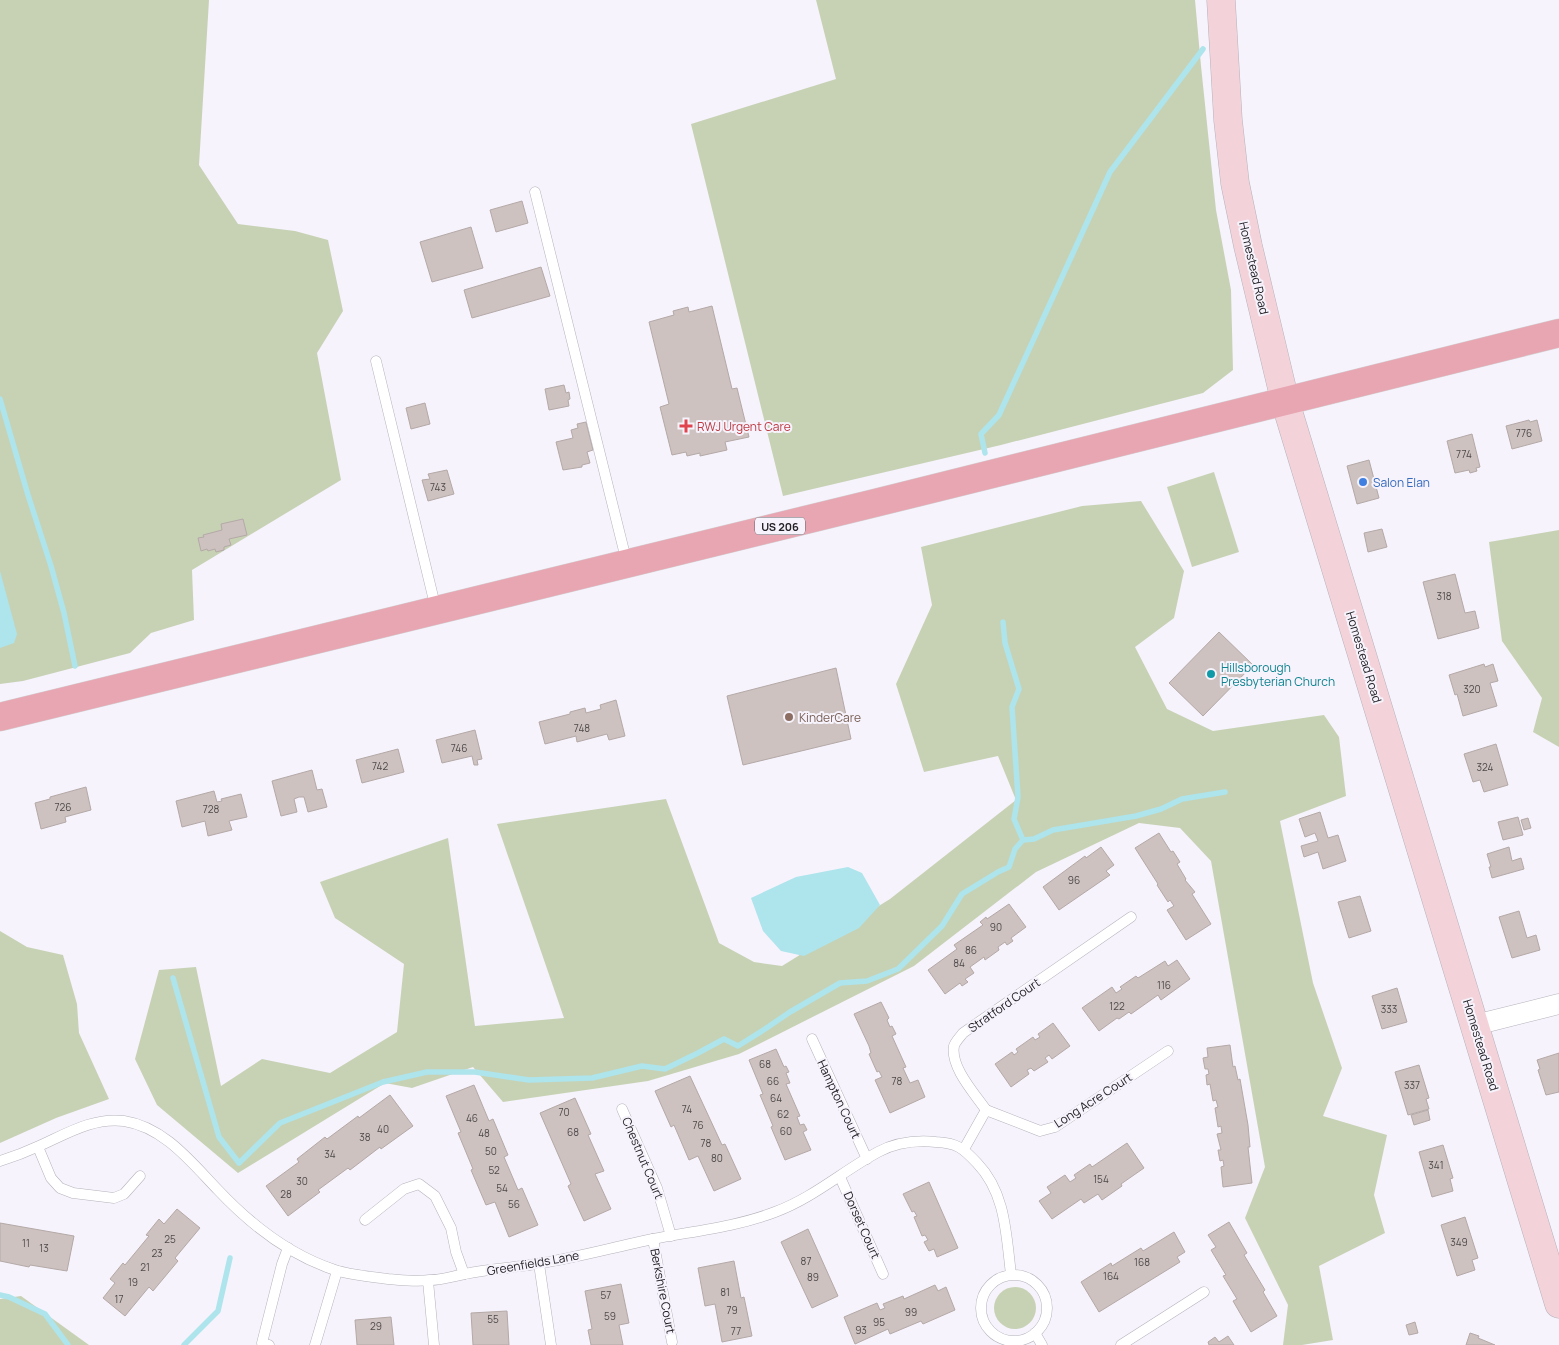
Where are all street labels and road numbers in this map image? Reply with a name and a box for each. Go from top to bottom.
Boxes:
street label: Homestead Road [1235,220,1273,316]
road number: US 206 [755,518,805,534]
street label: Homestead Road [1342,609,1386,705]
street label: Stratford Court [964,974,1044,1036]
street label: Homestead Road [1459,997,1503,1093]
street label: Hampton Court [813,1057,865,1141]
street label: Long Acre Court [1051,1068,1135,1132]
street label: Chestnut Court [618,1115,668,1202]
street label: Dorset Court [840,1189,884,1261]
street label: Greenfields Lane [486,1247,580,1279]
street label: Berkshire Court [646,1247,680,1335]

